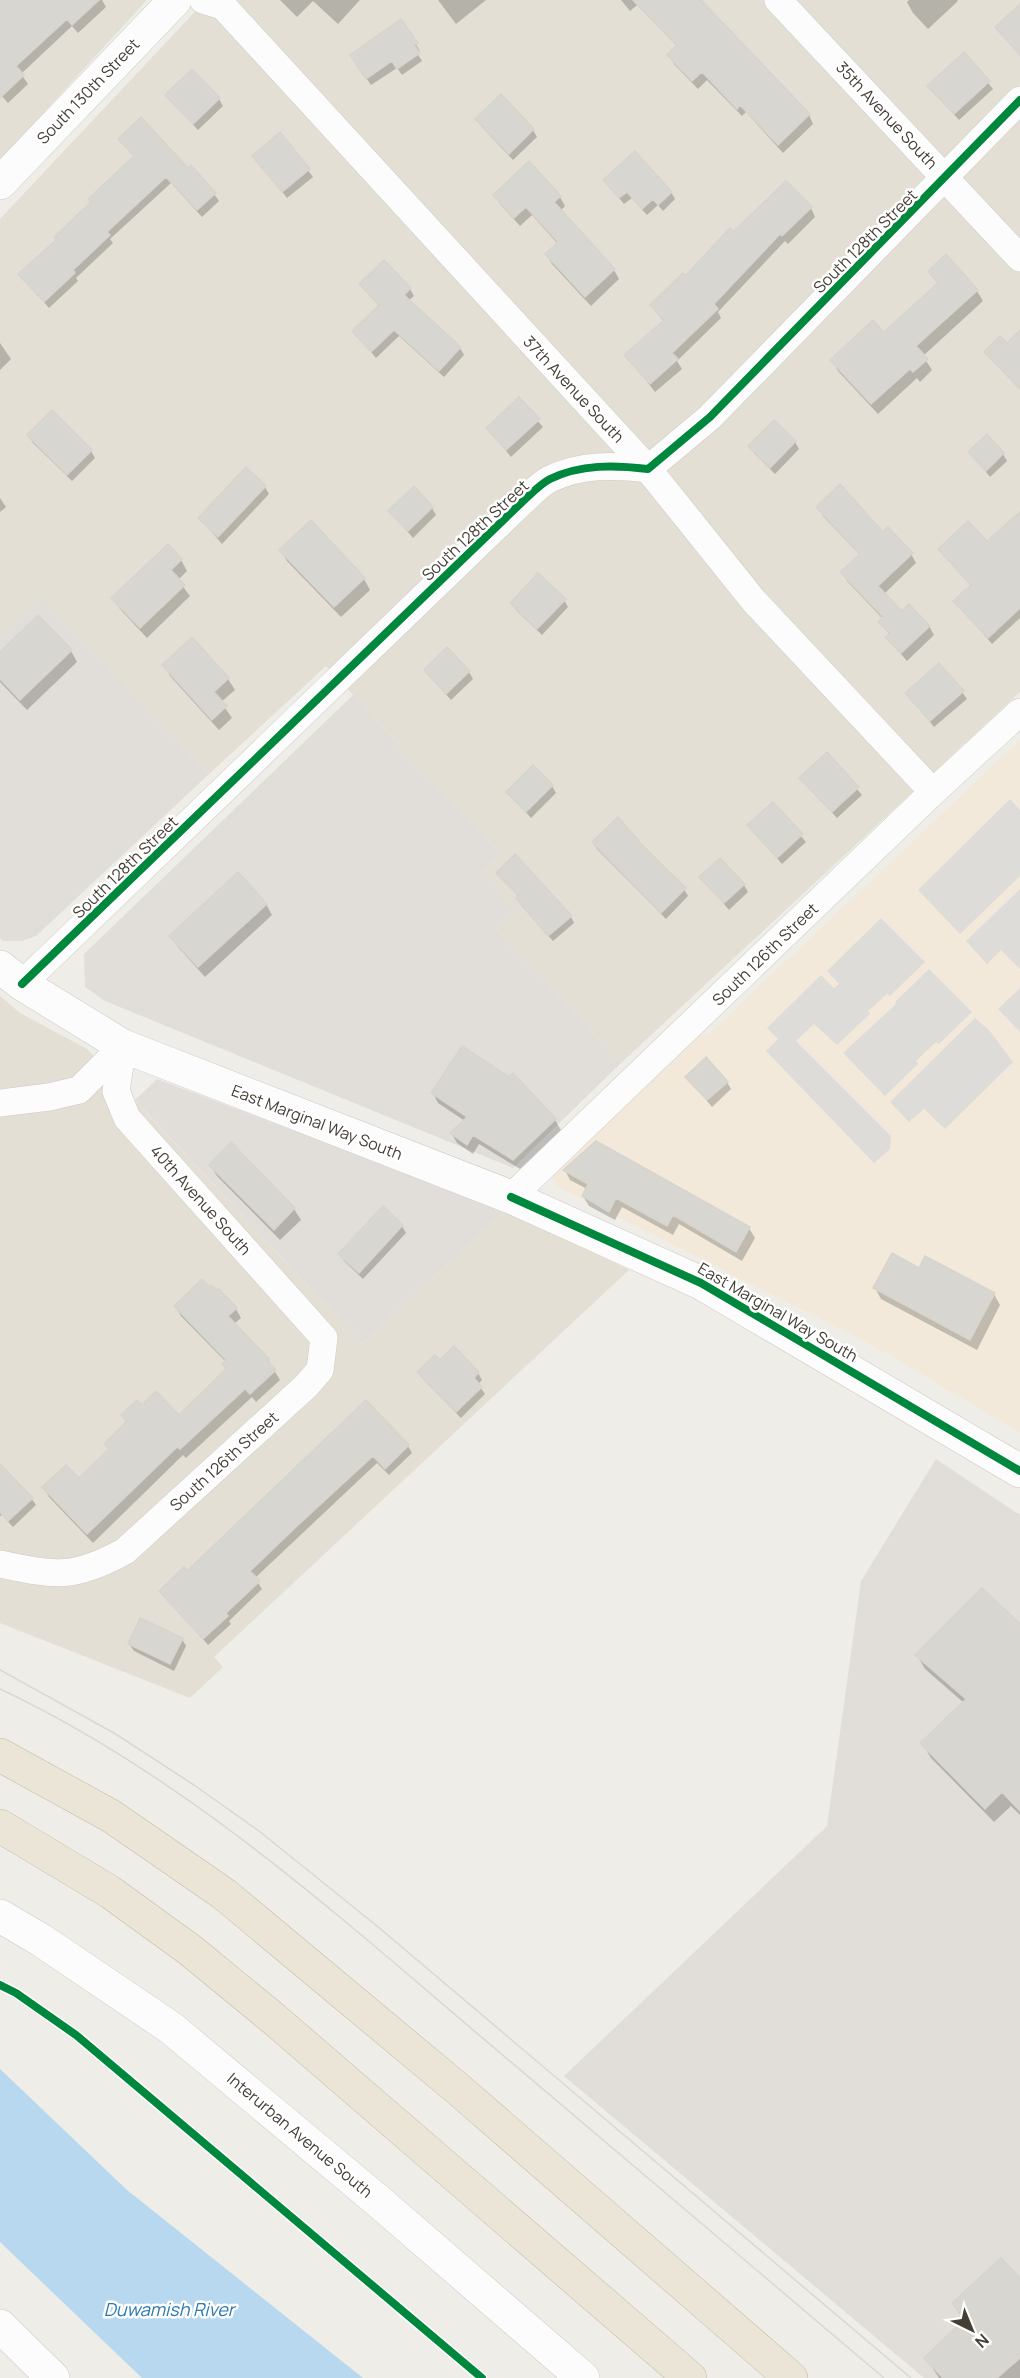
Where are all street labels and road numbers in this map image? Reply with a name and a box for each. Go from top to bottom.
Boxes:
street label: South 130th Street [32,33,144,149]
street label: 35th Avenue South [831,56,943,174]
street label: South 128th Street [808,184,922,298]
street label: 37th Avenue South [519,331,629,447]
street label: South 128th Street [417,475,533,585]
street label: South 128th Street [67,811,183,923]
street label: South 126th Street [707,898,823,1010]
street label: East Marginal Way South [228,1079,406,1165]
street label: 40th Avenue South [146,1140,256,1260]
street label: East Marginal Way South [694,1257,862,1367]
street label: South 126th Street [165,1406,283,1516]
street label: Interurban Avenue South [223,2068,377,2202]

